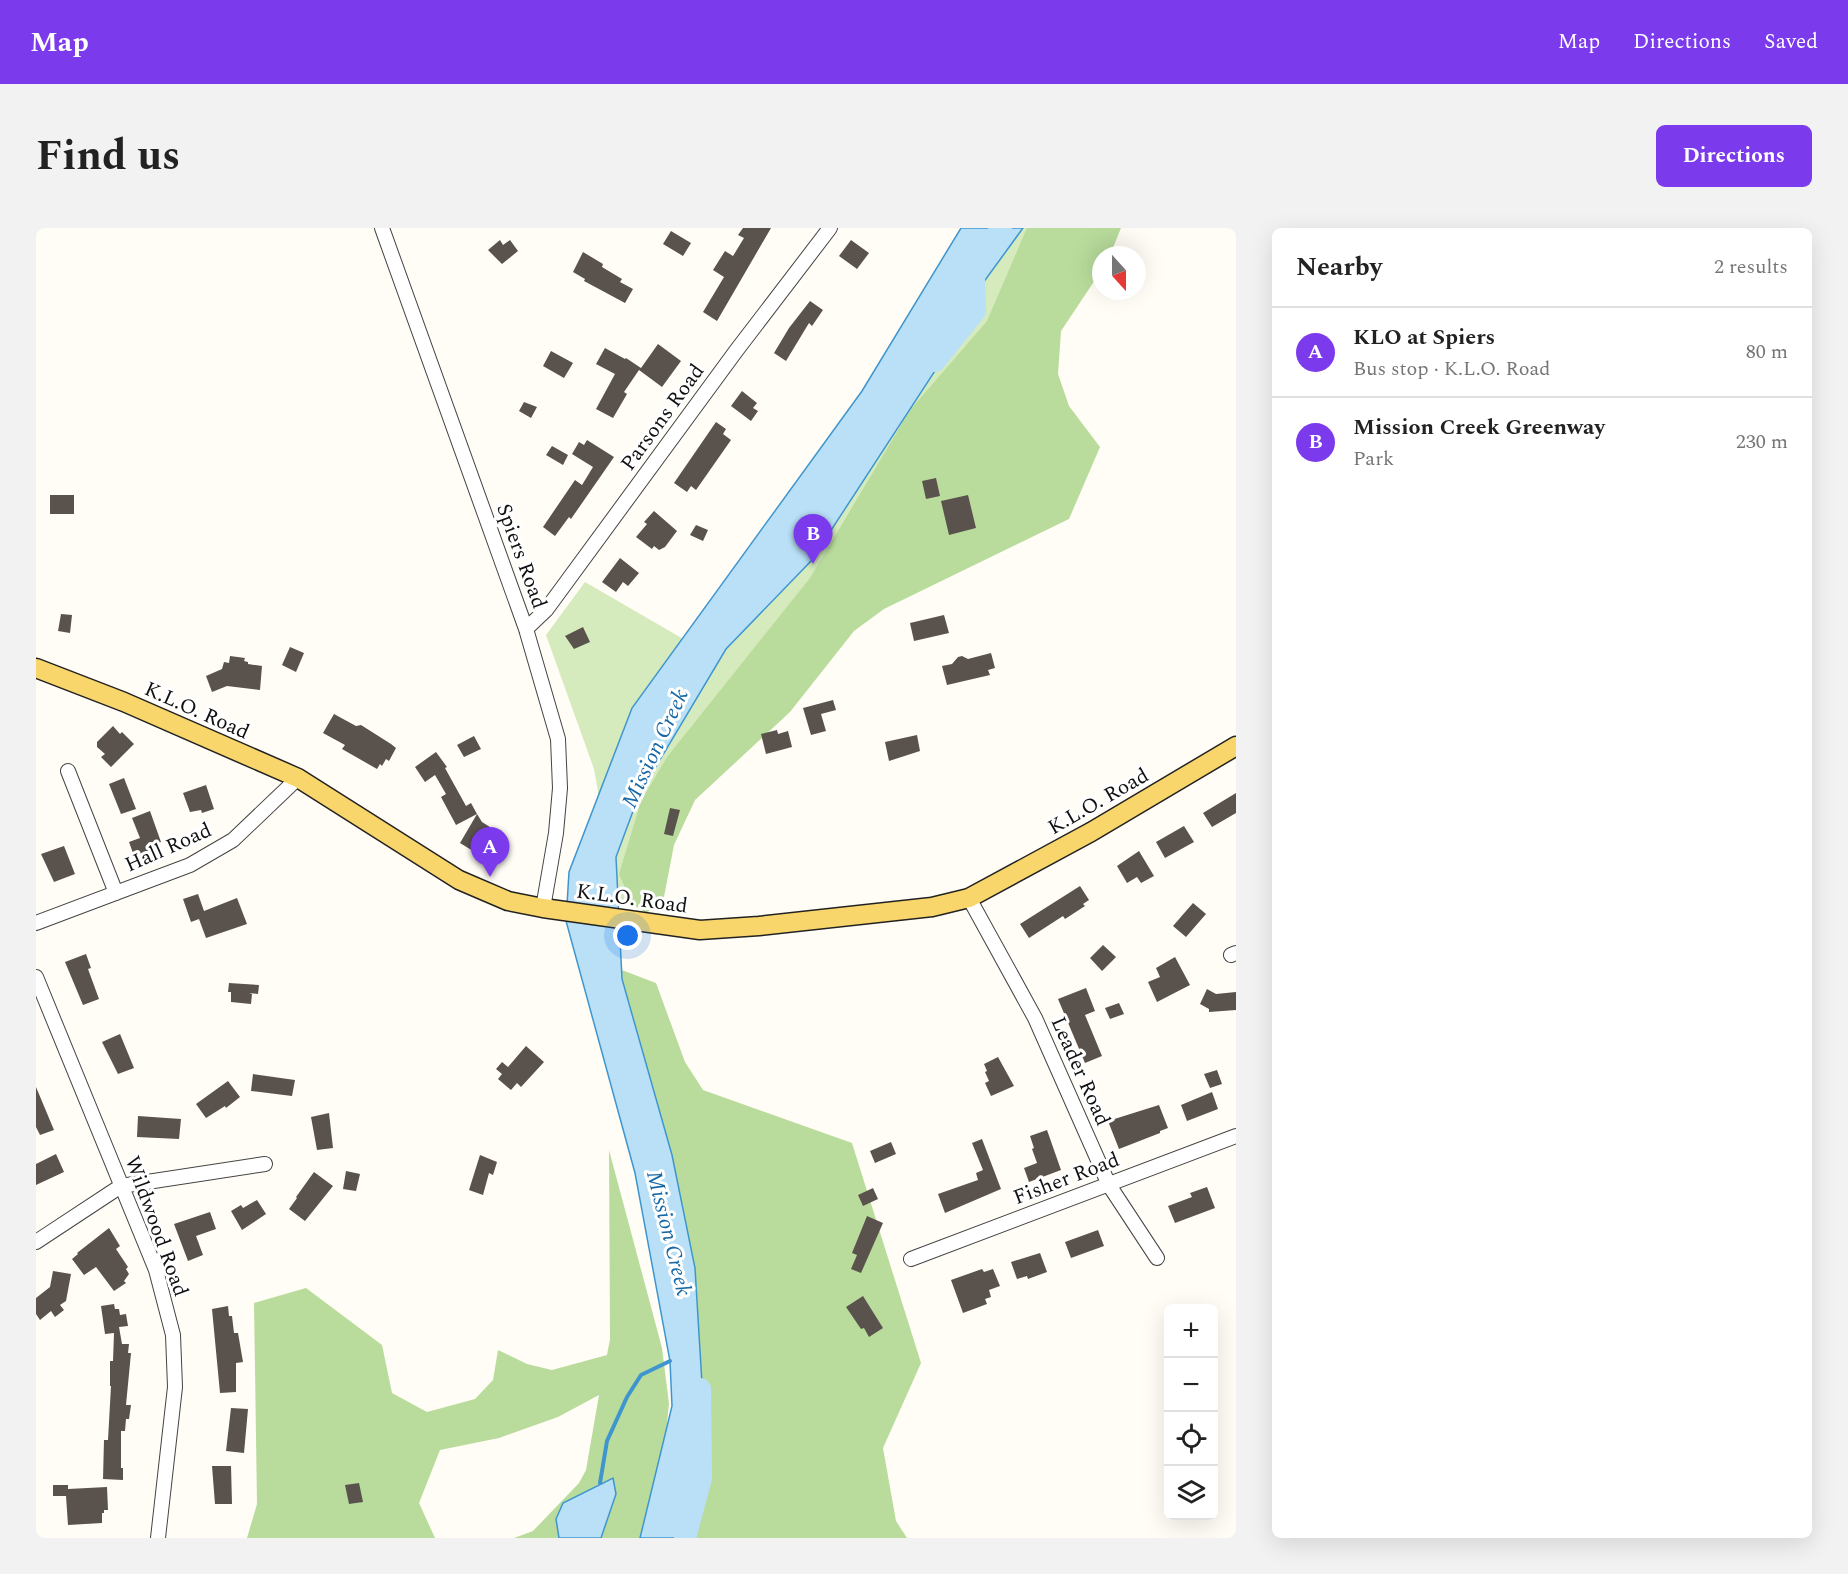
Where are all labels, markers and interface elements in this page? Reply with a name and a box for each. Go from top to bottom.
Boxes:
text: Map [30,21,89,64]
text: Map [1558,26,1600,58]
text: Directions [1633,26,1731,58]
text: Saved [1764,26,1818,58]
text: Find us [36,125,180,188]
button: Directions [1656,125,1812,187]
north arrow [1092,246,1146,300]
text: Nearby [1296,247,1382,287]
text: 2 results [1714,252,1788,282]
text: KLO at Spiers [1353,321,1495,354]
text: A [1308,337,1323,367]
text: 80 m [1746,337,1788,367]
text: Bus stop · K.L.O. Road [1353,354,1551,384]
street label: Parsons Road [613,357,713,478]
text: Mission Creek Greenway [1353,411,1605,444]
text: B [1308,427,1323,457]
text: 230 m [1736,427,1788,457]
text: Park [1353,444,1394,474]
street label: Spiers Road [487,499,555,613]
pin: B [794,514,832,564]
street label: K.L.O. Road [139,673,254,748]
water label: Mission Creek [613,684,697,814]
street label: K.L.O. Road [1042,760,1155,844]
street label: Hall Road [120,815,217,881]
pin: A [470,828,510,877]
street label: K.L.O. Road [574,875,690,923]
your location [613,921,642,950]
street label: Leader Road [1042,1012,1118,1131]
street label: Fisher Road [1009,1144,1124,1214]
street label: Wildwood Road [116,1151,196,1301]
water label: Mission Creek [637,1167,700,1300]
map controls [1164,1304,1218,1520]
button: + [1164,1304,1218,1358]
button: − [1164,1358,1218,1412]
button: locate [1164,1412,1218,1466]
button: layers [1164,1466,1218,1520]

